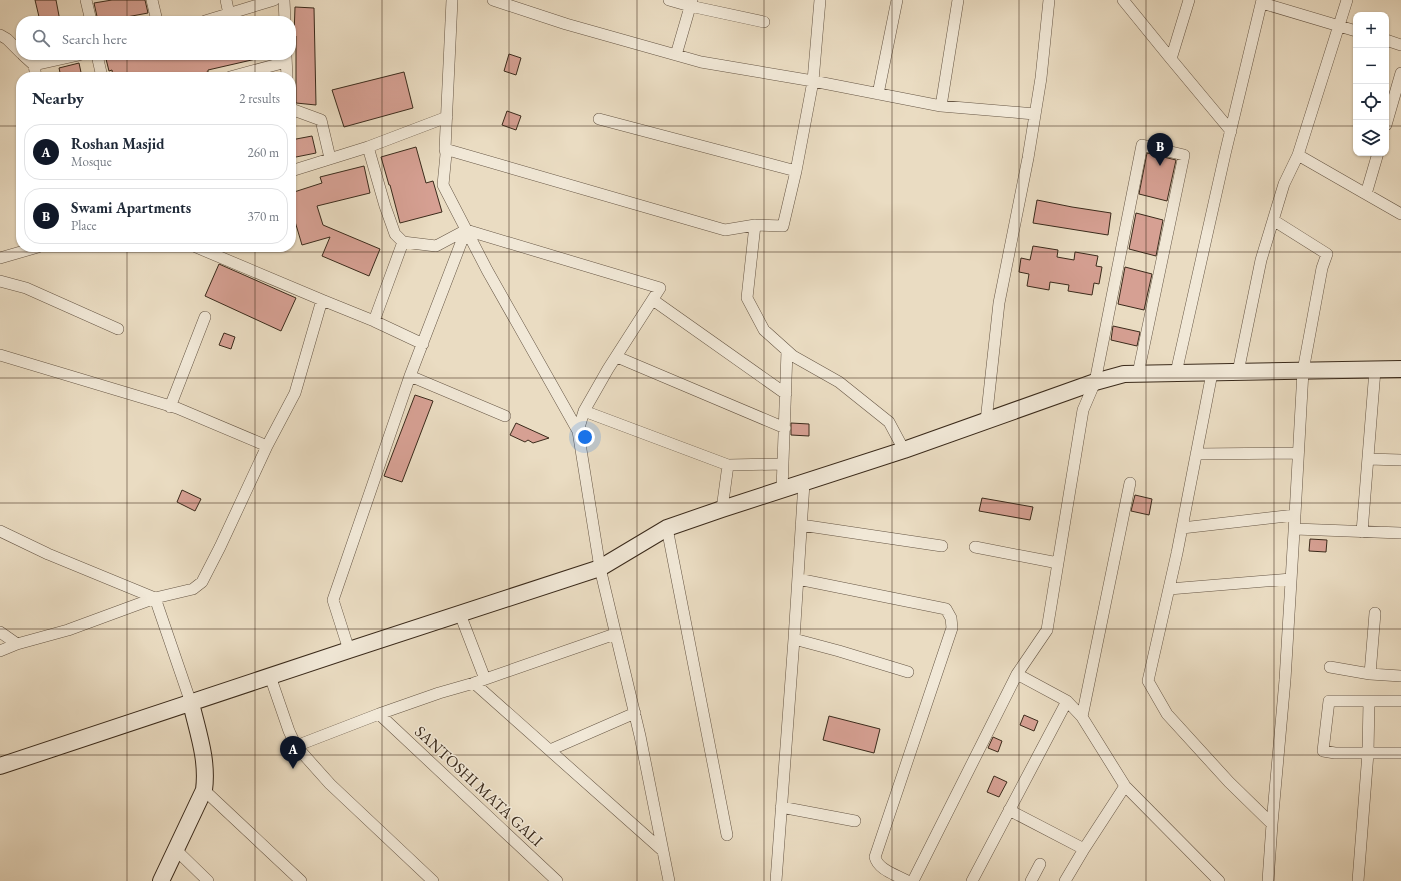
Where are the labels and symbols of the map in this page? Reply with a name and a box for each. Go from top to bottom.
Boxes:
pin: B [1147,133,1173,166]
your location [575,427,595,447]
street label: SANTOSHI MATA GALI [410,721,548,851]
pin: A [280,736,306,769]

